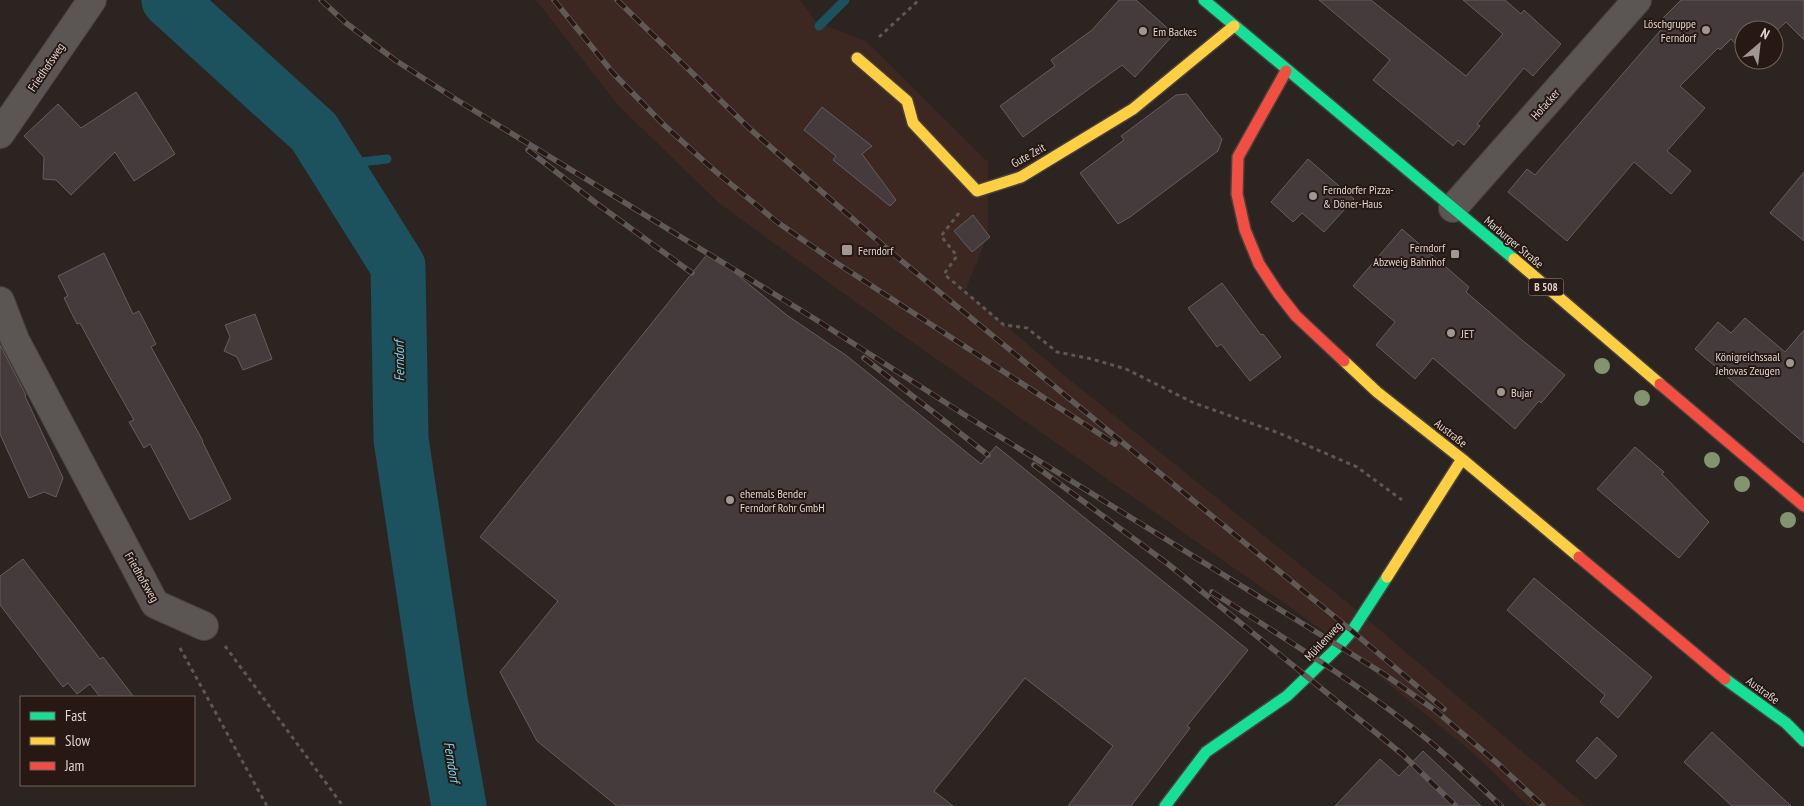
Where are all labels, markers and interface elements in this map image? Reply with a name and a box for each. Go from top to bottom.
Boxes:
place label: Löschgruppe Ferndorf [1644,16,1697,45]
north arrow [1734,20,1784,70]
place label: Em Backes [1153,24,1197,39]
marker: Löschgruppe Ferndorf [1700,24,1712,36]
text: N [1758,24,1773,43]
marker: Em Backes [1137,25,1149,37]
street label: Friedhofsweg [24,40,68,94]
street label: Hofacker [1527,85,1563,123]
street label: Gute Zeit [1008,139,1049,171]
place label: Ferndorfer Pizza- & Döner-Haus [1323,182,1394,211]
marker: Ferndorfer Pizza- & Döner-Haus [1307,190,1319,202]
street label: Marburger Straße [1481,213,1547,271]
place label: Ferndorf Abzweig Bahnhof [1373,240,1446,269]
marker: Ferndorf [840,243,854,257]
place label: Ferndorf [858,243,894,258]
marker: Ferndorf Abzweig Bahnhof [1449,248,1461,260]
road number: B 508 [1528,278,1564,296]
place label: JET [1460,326,1475,341]
marker: JET [1445,327,1457,339]
water label: Ferndorf [390,337,408,382]
place label: Königreichssaal Jehovas Zeugen [1715,349,1780,378]
marker: Königreichssaal Jehovas Zeugen [1784,357,1796,369]
place label: Bujar [1511,385,1533,400]
marker: Bujar [1495,386,1507,398]
street label: Austraße [1432,416,1470,450]
place label: ehemals Bender Ferndorf Rohr GmbH [740,486,825,515]
marker: ehemals Bender Ferndorf Rohr GmbH [724,494,736,506]
street label: Friedhofsweg [122,549,162,605]
street label: Mühlenweg [1301,618,1345,664]
street label: Austraße [1744,673,1782,707]
legend [20,696,195,786]
text: Fast [65,706,86,725]
text: Slow [65,731,90,750]
water label: Ferndorf [440,740,465,787]
text: Jam [64,756,84,775]

